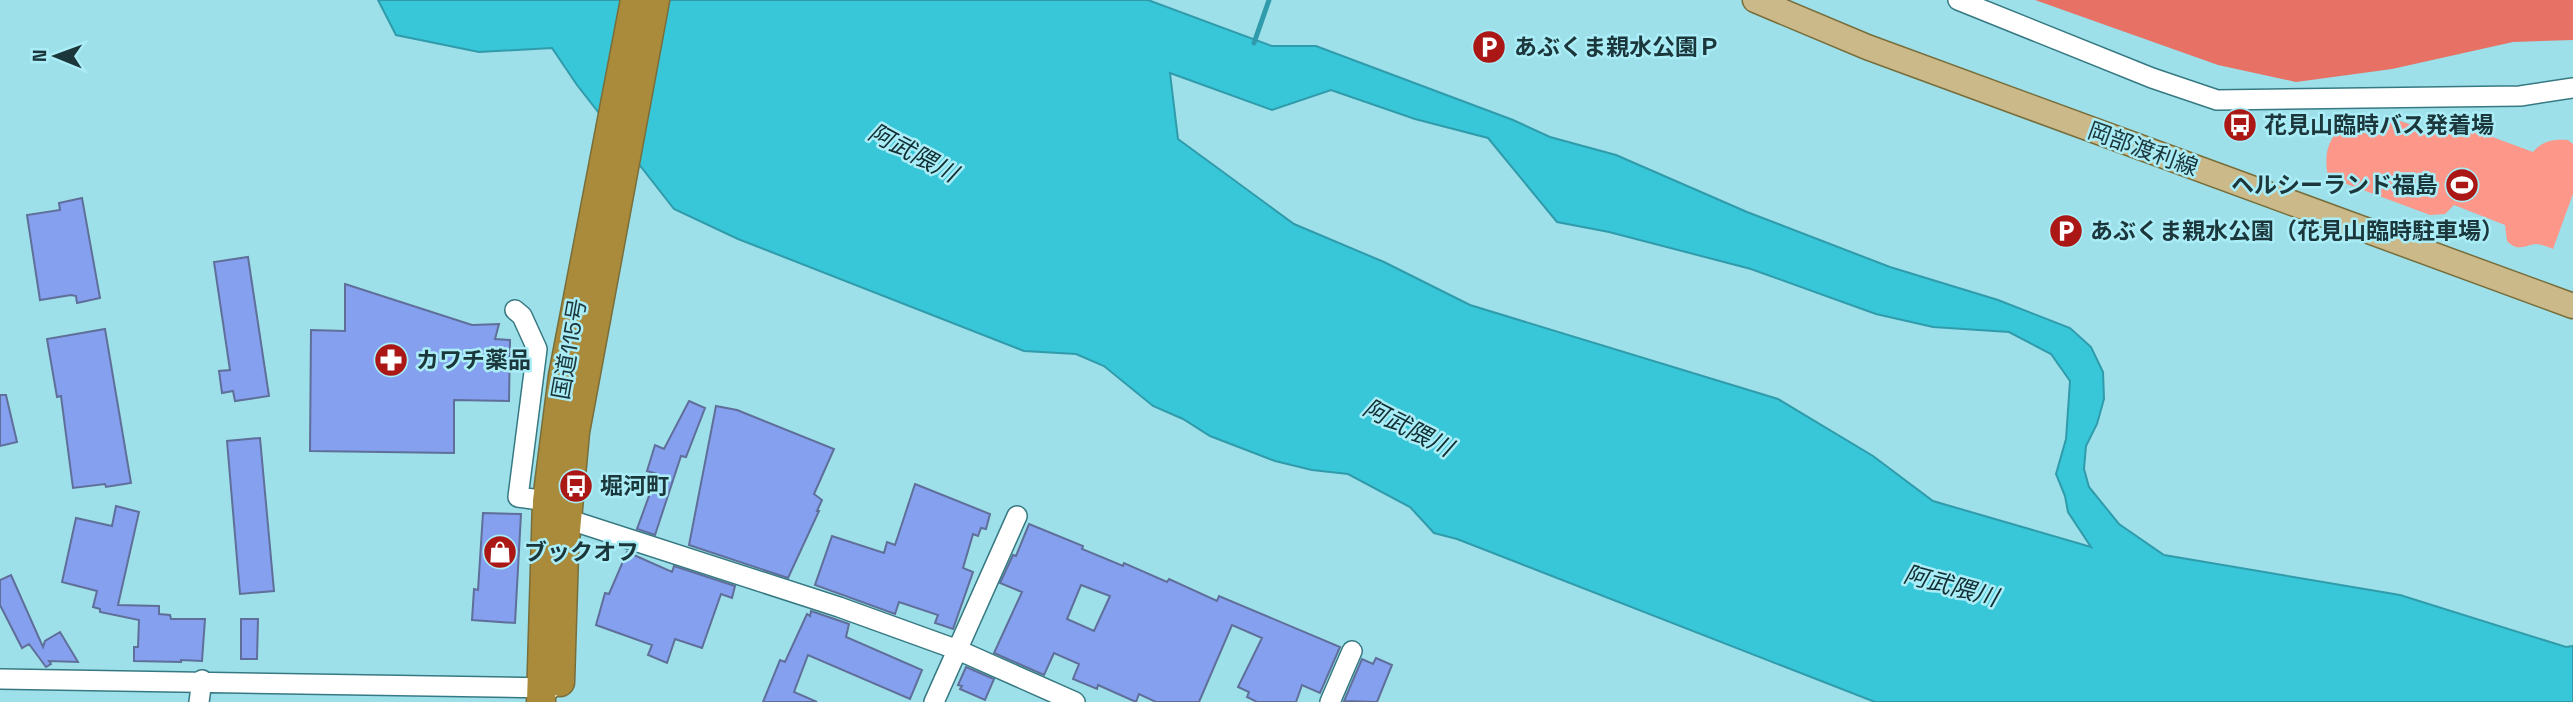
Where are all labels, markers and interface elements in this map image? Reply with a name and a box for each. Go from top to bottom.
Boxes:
north arrow [21,21,91,91]
parking icon: あぶくま親水公園Ｐ [1470,28,1508,66]
place label: あぶくま親水公園Ｐ [1514,32,1721,62]
text: N [27,49,52,62]
bus stop icon: 花見山臨時バス発着場 [2221,106,2259,144]
place label: 花見山臨時バス発着場 [2264,110,2494,140]
street label: 岡部渡利線 [2084,115,2202,183]
water label: 阿武隈川 [864,116,966,190]
sports icon: ヘルシーランド福島 [2443,166,2481,204]
place label: ヘルシーランド福島 [2231,170,2438,200]
parking icon: あぶくま親水公園（花見山臨時駐車場） [2047,212,2085,250]
place label: あぶくま親水公園（花見山臨時駐車場） [2090,216,2504,246]
street label: 国道115号 [545,296,593,402]
pharmacy icon: カワチ薬品 [372,341,410,379]
place label: カワチ薬品 [416,345,531,375]
water label: 阿武隈川 [1358,392,1461,465]
bus stop icon: 堀河町 [557,467,595,505]
place label: 堀河町 [600,471,669,501]
shop icon: ブックオフ [481,533,519,571]
place label: ブックオフ [524,537,639,567]
water label: 阿武隈川 [1901,558,2004,614]

